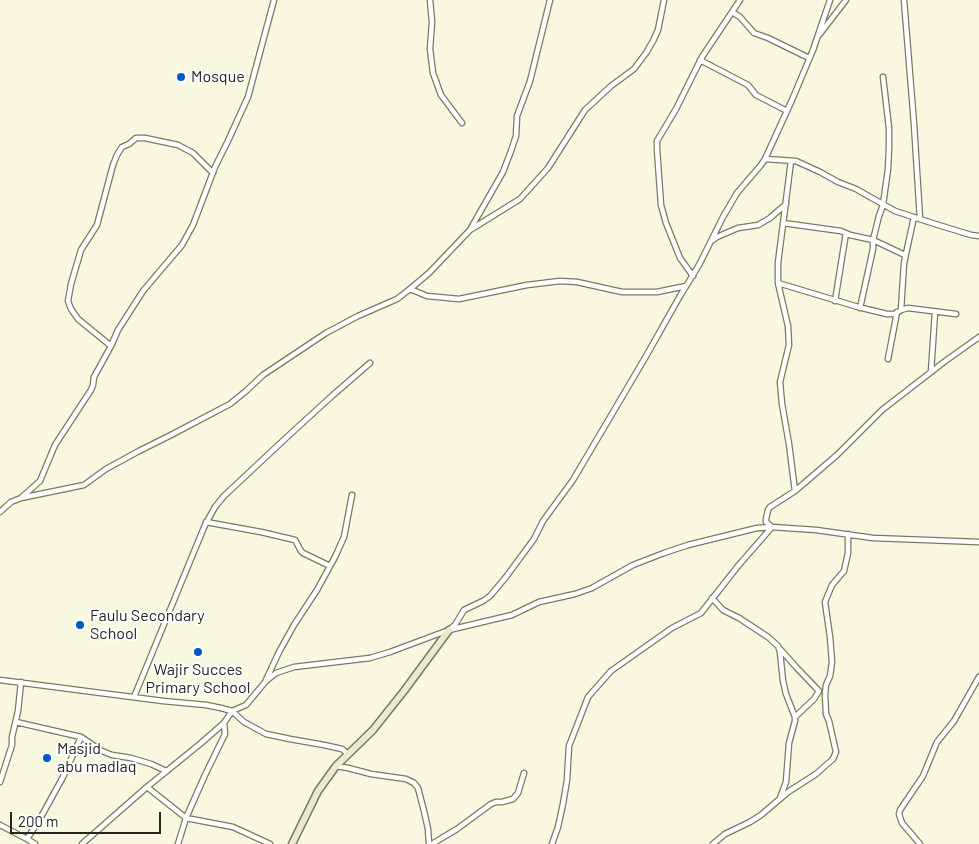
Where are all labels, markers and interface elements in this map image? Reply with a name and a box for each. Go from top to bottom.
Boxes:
place label: Mosque [191,67,245,87]
marker: Mosque [175,71,187,83]
place label: Faulu Secondary School [90,606,205,644]
marker: Faulu Secondary School [74,619,86,631]
marker: Wajir Succes Primary School [192,646,204,658]
place label: Wajir Succes Primary School [146,660,250,698]
place label: Masjid abu madlaq [57,739,137,777]
marker: Masjid abu madlaq [41,752,53,764]
scale bar [12,802,164,834]
text: 200 m [18,812,58,830]

